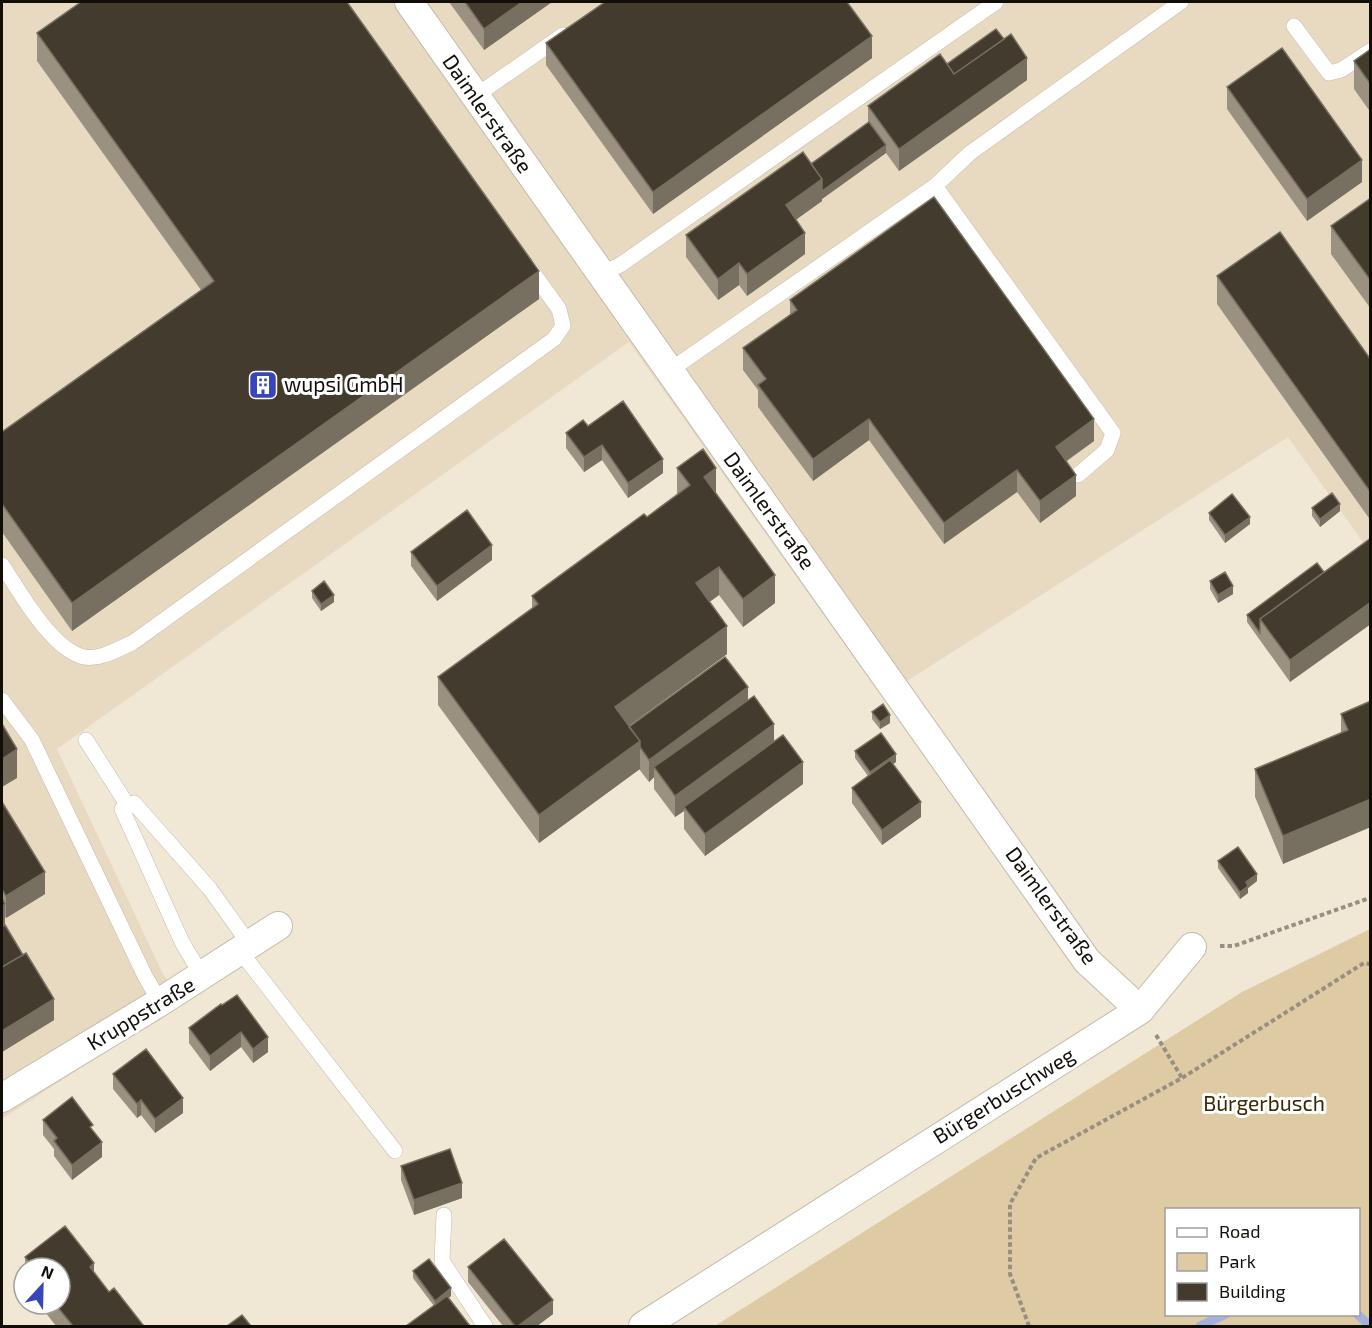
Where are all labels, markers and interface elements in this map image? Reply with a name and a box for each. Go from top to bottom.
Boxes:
street label: Daimlerstraße [438,49,538,177]
building icon: wupsi GmbH [247,369,279,401]
place label: wupsi GmbH [284,371,404,396]
street label: Daimlerstraße [719,447,821,574]
street label: Daimlerstraße [1001,842,1103,969]
street label: Kruppstraße [82,971,199,1055]
street label: Bürgerbuschweg [928,1041,1079,1148]
park label: Bürgerbusch [1203,1090,1325,1115]
legend [1165,1208,1360,1316]
text: Road [1219,1220,1260,1242]
text: Park [1219,1250,1256,1272]
north arrow [12,1256,72,1316]
text: N [39,1261,57,1283]
text: Building [1219,1280,1286,1302]

